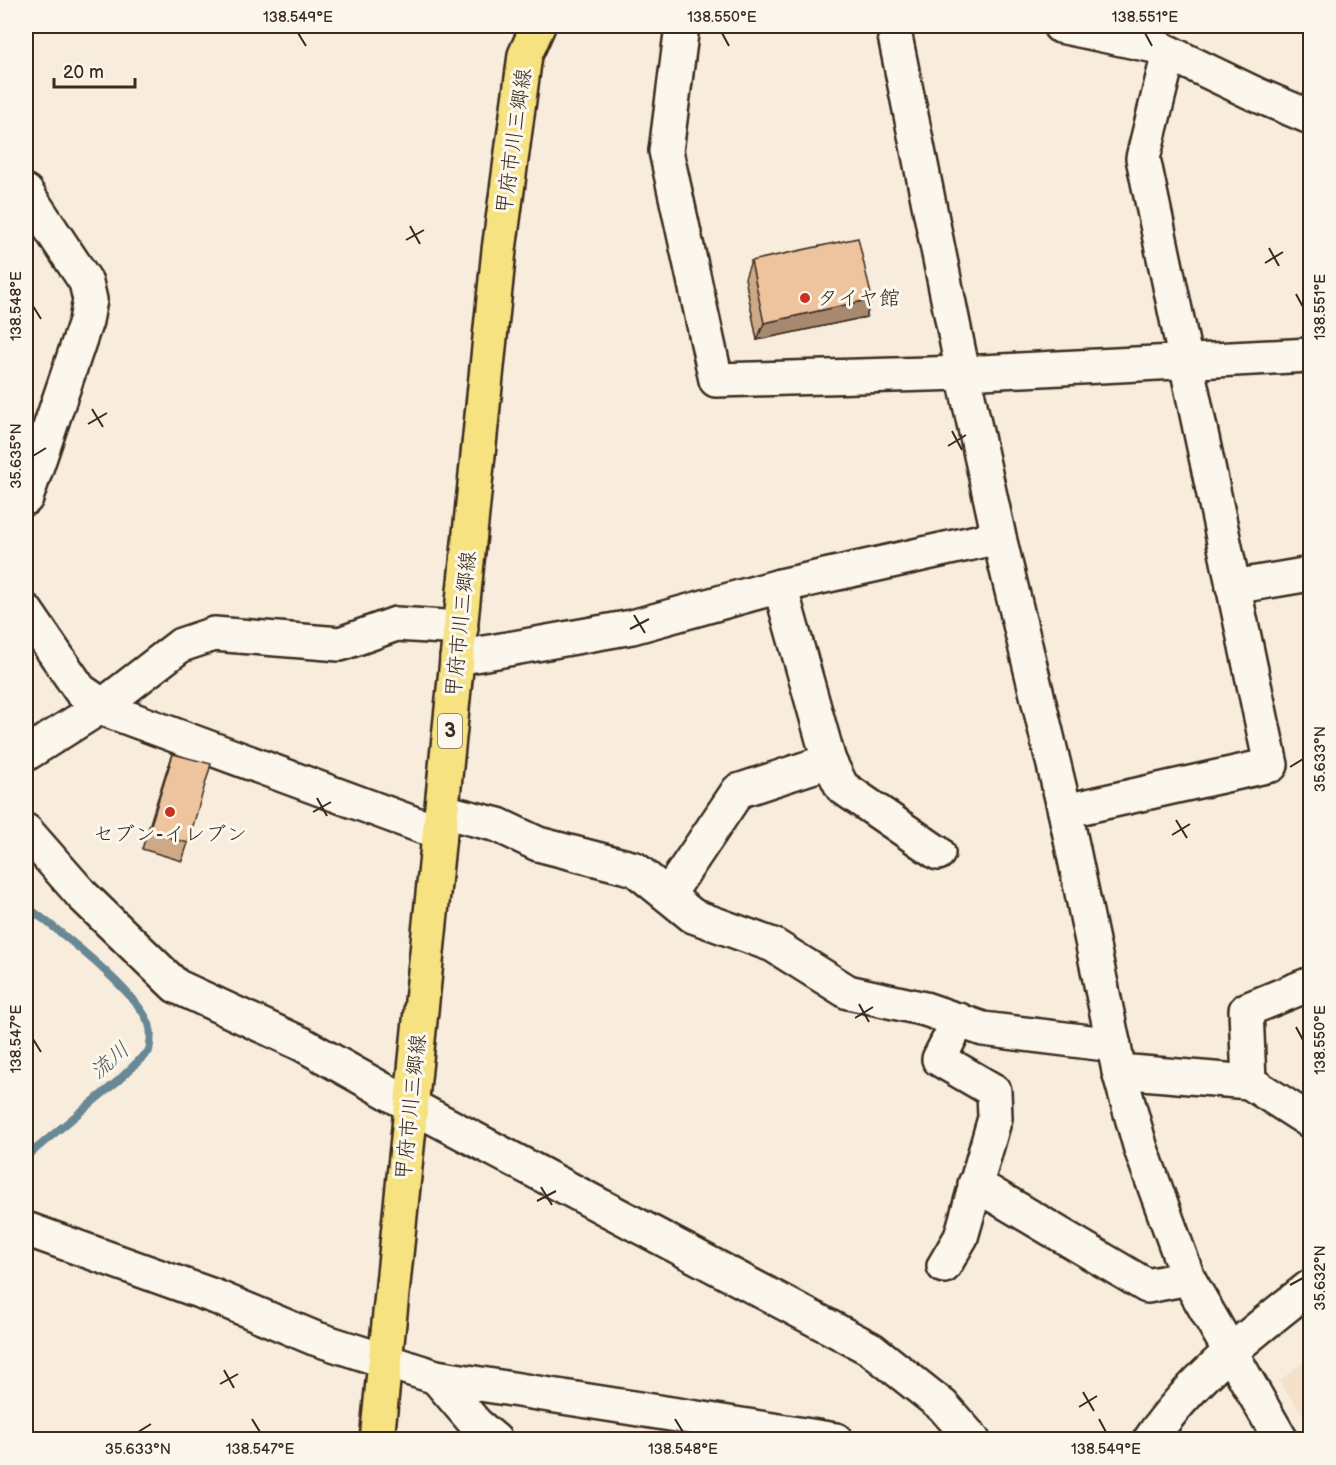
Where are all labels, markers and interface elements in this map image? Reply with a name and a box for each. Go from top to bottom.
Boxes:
text: 138.549°E [263,8,333,27]
text: 138.550°E [687,8,757,27]
text: 138.551°E [1112,8,1178,27]
scale bar [54,51,135,89]
text: 20 m [63,62,104,83]
street label: 甲府市川三郷線 [491,66,537,216]
text: 138.548°E [7,271,26,341]
text: 138.551°E [1311,274,1330,340]
place label: タイヤ館 [817,286,900,311]
marker: タイヤ館 [798,291,812,305]
text: 35.635°N [7,423,26,489]
street label: 甲府市川三郷線 [441,550,481,698]
road number: 3 [438,714,462,748]
text: 35.633°N [1311,726,1330,792]
marker: セブン-イレブン [163,805,177,819]
place label: セブン-イレブン [93,822,247,847]
text: 138.547°E [7,1005,26,1073]
text: 138.550°E [1311,1005,1330,1075]
street label: 甲府市川三郷線 [391,1033,431,1181]
water label: 流川 [85,1036,135,1086]
text: 35.632°N [1311,1245,1330,1311]
text: 35.633°N [105,1440,171,1459]
text: 138.547°E [226,1440,294,1459]
text: 138.548°E [648,1440,718,1459]
text: 138.549°E [1071,1440,1141,1459]

